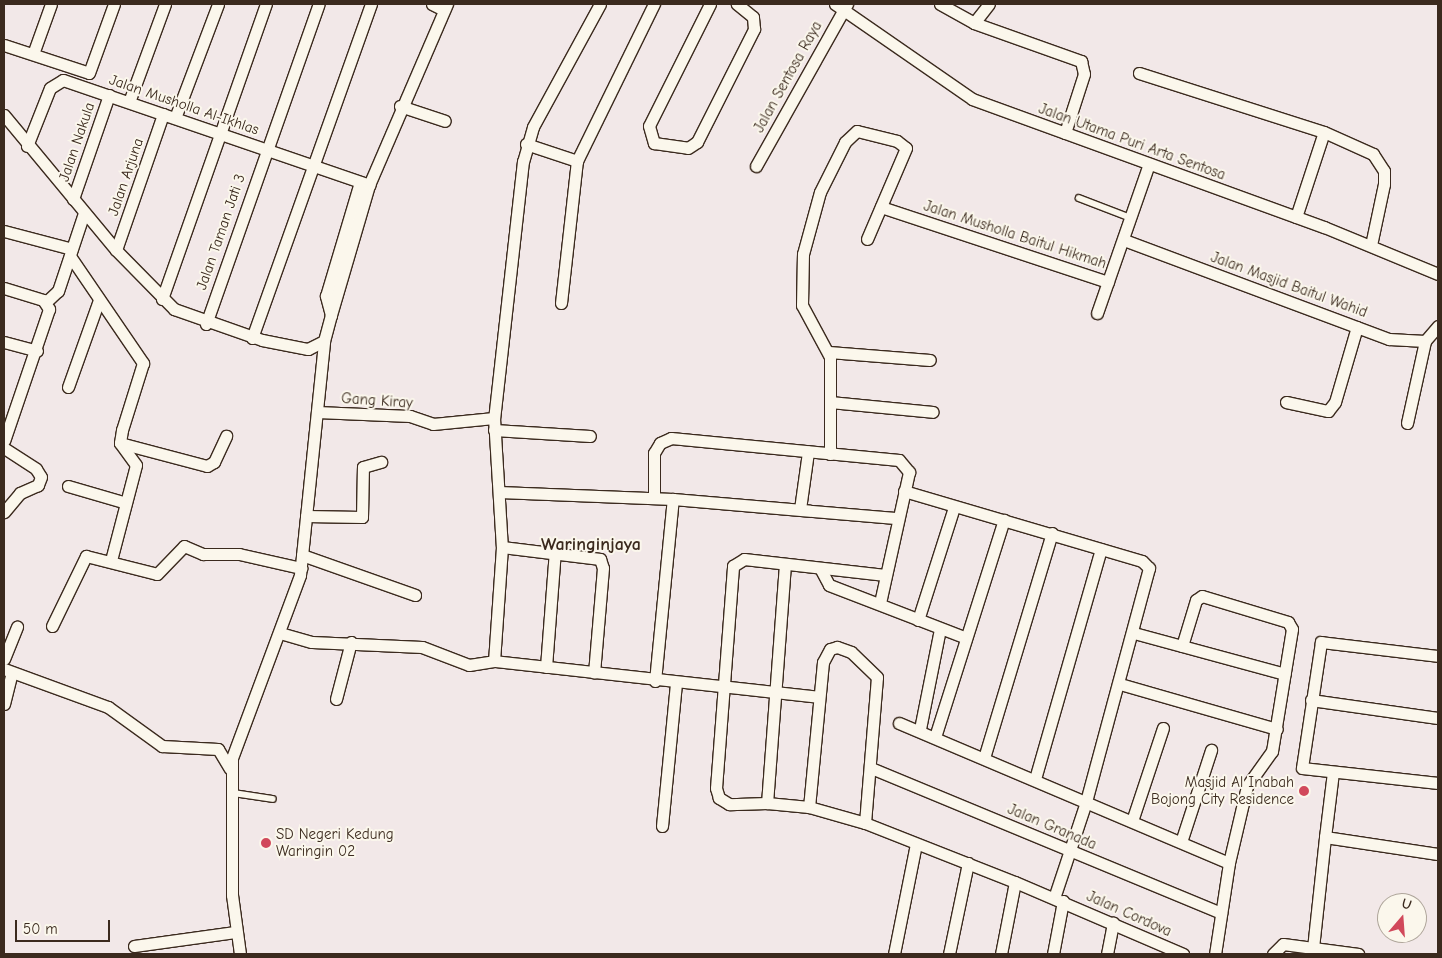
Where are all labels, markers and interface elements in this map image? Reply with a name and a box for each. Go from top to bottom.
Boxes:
street label: Jalan Sentosa Raya [750,18,826,136]
street label: Jalan Musholla Al-Ikhlas [107,71,261,139]
street label: Jalan Nakula [55,100,99,184]
street label: Jalan Utama Puri Arta Sentosa [1036,100,1228,184]
street label: Jalan Arjuna [104,136,148,218]
street label: Jalan Taman Jati 3 [193,172,249,292]
street label: Jalan Musholla Baitul Hikmah [921,197,1109,273]
street label: Jalan Masjid Baitul Wahid [1208,248,1370,322]
street label: Gang Kiray [341,390,413,412]
district label: Waringinjaya [541,534,641,556]
place label: Masjid Al Inabah Bojong City Residence [1151,773,1294,808]
marker: Masjid Al Inabah Bojong City Residence [1298,785,1310,797]
street label: Jalan Granada [1005,800,1099,854]
place label: SD Negeri Kedung Waringin 02 [276,825,394,860]
marker: SD Negeri Kedung Waringin 02 [260,837,272,849]
street label: Jalan Cordova [1084,887,1174,941]
north arrow [1377,893,1427,943]
text: U [1399,895,1414,914]
scale bar [18,910,112,942]
text: 50 m [23,920,58,938]

